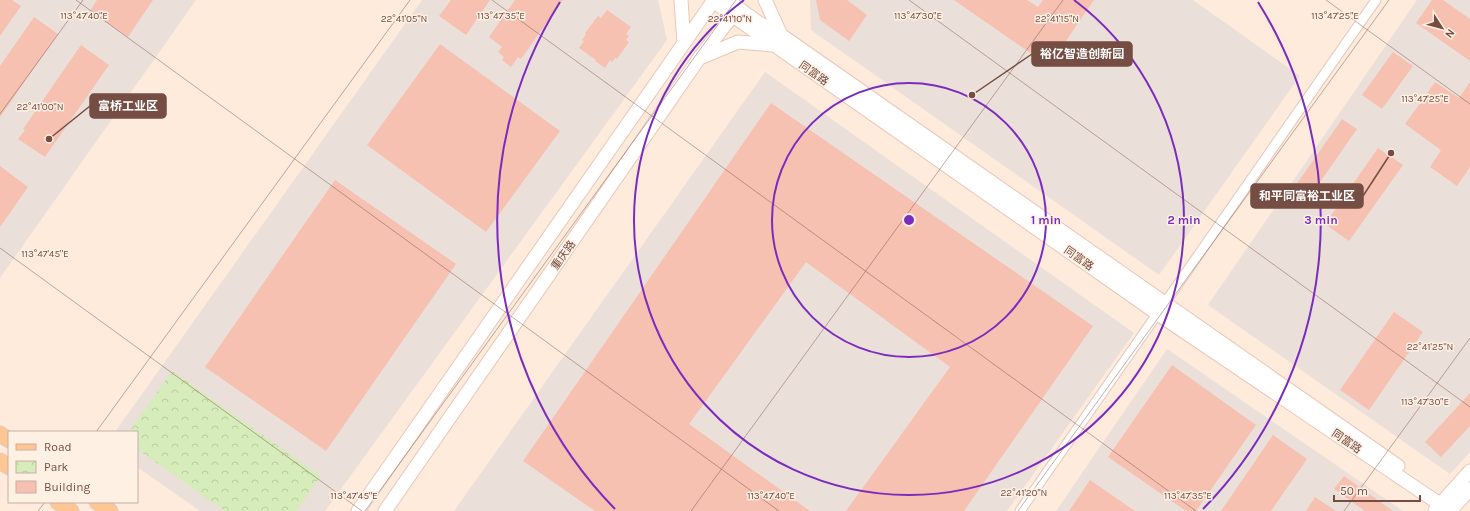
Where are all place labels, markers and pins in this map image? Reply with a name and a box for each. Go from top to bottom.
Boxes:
callout: 裕亿智造创新园 [1032,42,1132,66]
callout: 富桥工业区 [90,94,166,118]
callout: 和平同富裕工业区 [1251,184,1363,208]
centre of rings [902,213,916,227]

